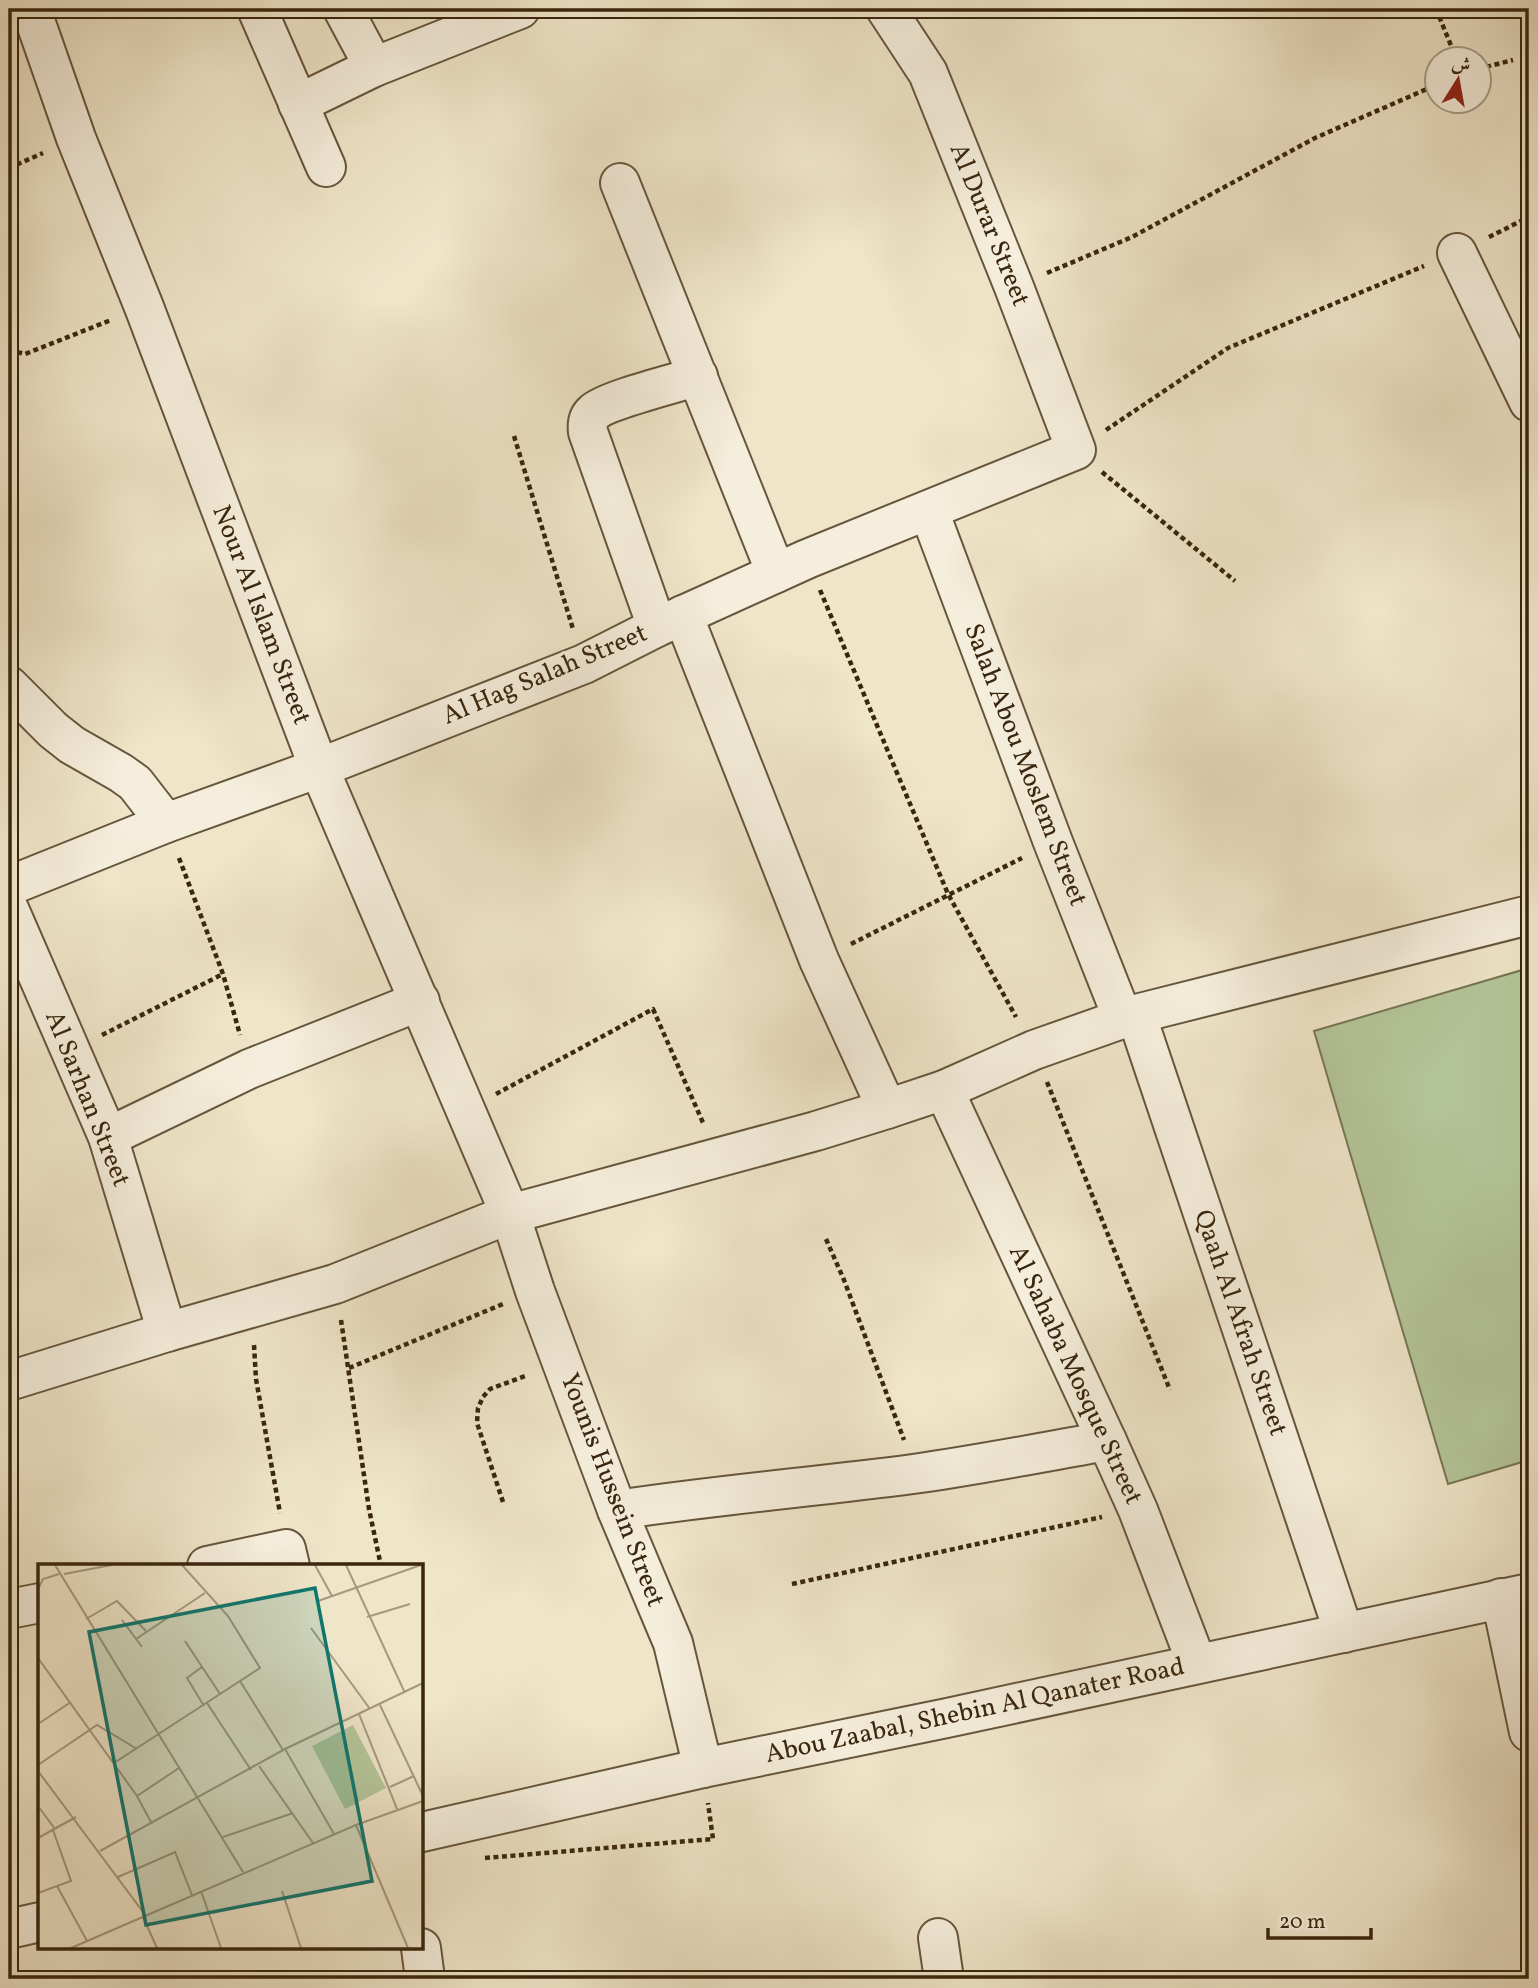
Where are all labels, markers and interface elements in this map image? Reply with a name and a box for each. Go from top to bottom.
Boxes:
north arrow [1422,46,1492,116]
text: ش [1449,51,1473,80]
street label: Al Durar Street [940,138,1038,312]
street label: Nour Al Islam Street [203,500,319,730]
street label: Al Hag Salah Street [437,616,653,734]
street label: Salah Abou Moslem Street [954,618,1096,912]
street label: Al Sarhan Street [35,1006,139,1192]
street label: Qaah Al Afrah Street [1184,1205,1296,1441]
street label: Al Sahaba Mosque Street [999,1239,1151,1511]
street label: Younis Hussein Street [551,1368,673,1612]
inset map [38,1564,424,1950]
street label: Abou Zaabal, Shebin Al Qanater Road [762,1649,1188,1773]
scale bar [1268,1897,1372,1941]
text: 20 m [1279,1908,1325,1937]

